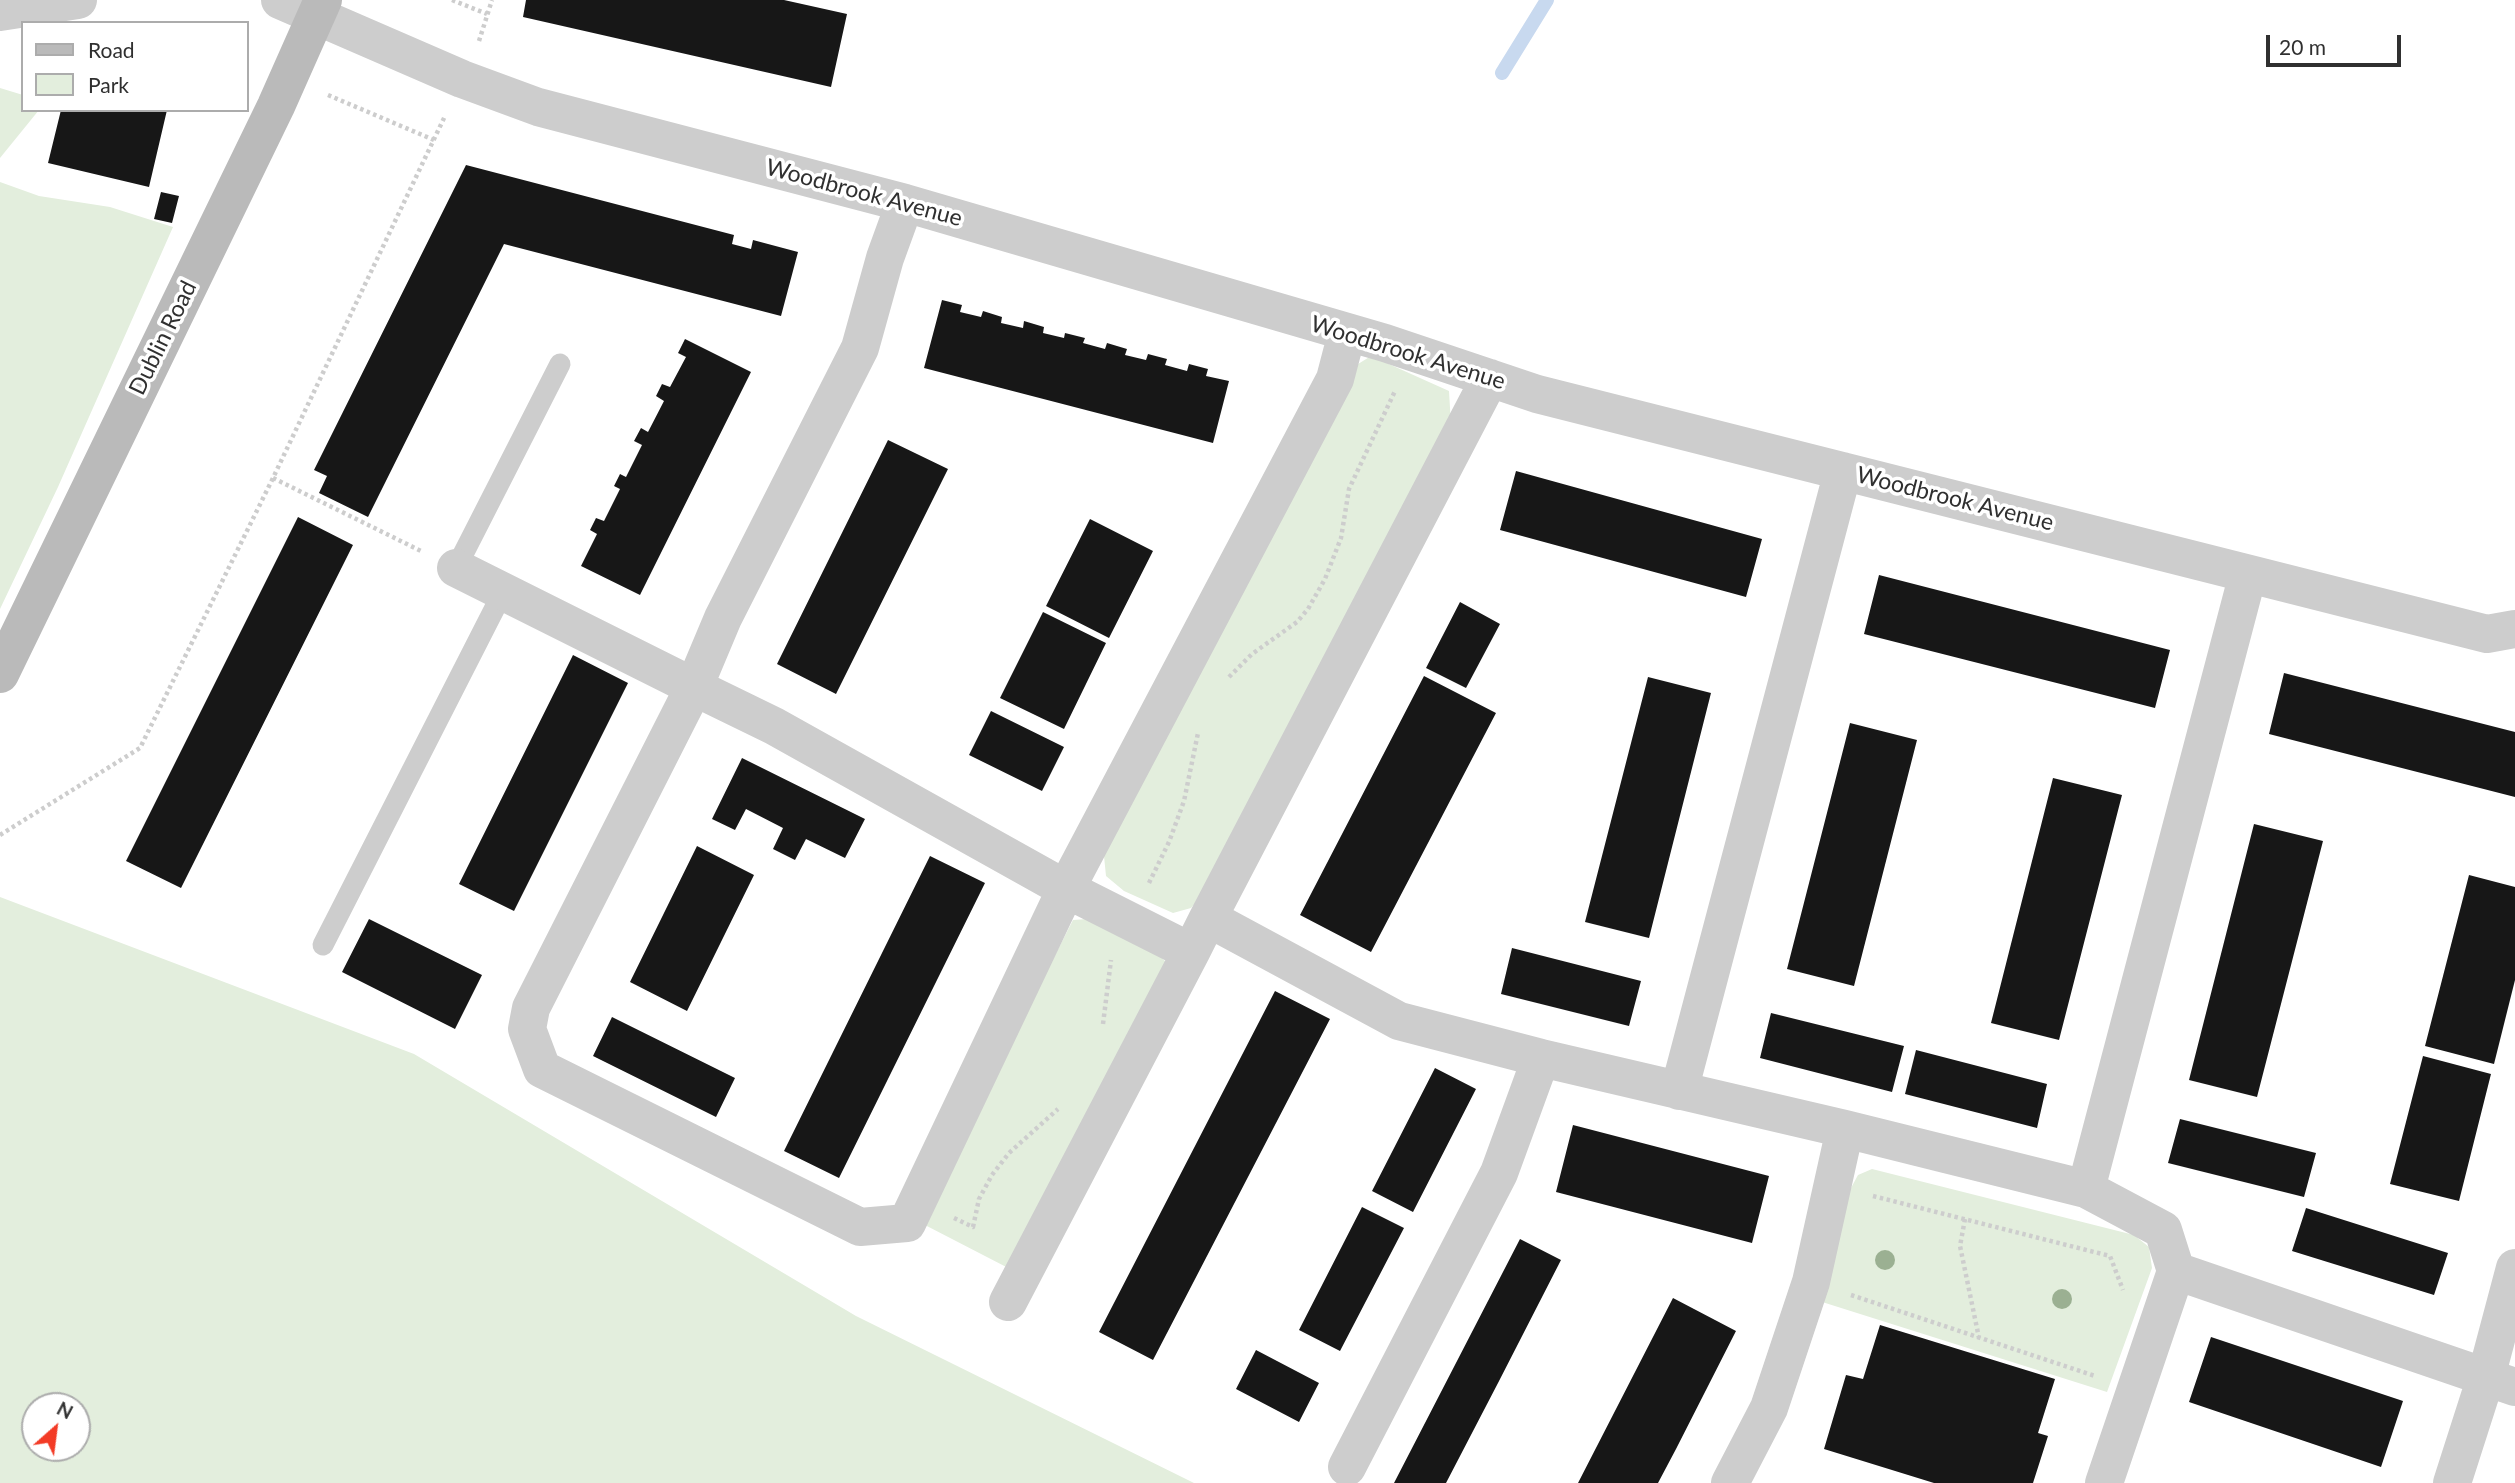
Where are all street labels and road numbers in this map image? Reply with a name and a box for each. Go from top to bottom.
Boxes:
street label: Woodbrook Avenue [763,154,965,232]
street label: Dublin Road [123,276,203,400]
street label: Woodbrook Avenue [1307,310,1509,396]
street label: Woodbrook Avenue [1854,461,2056,537]

